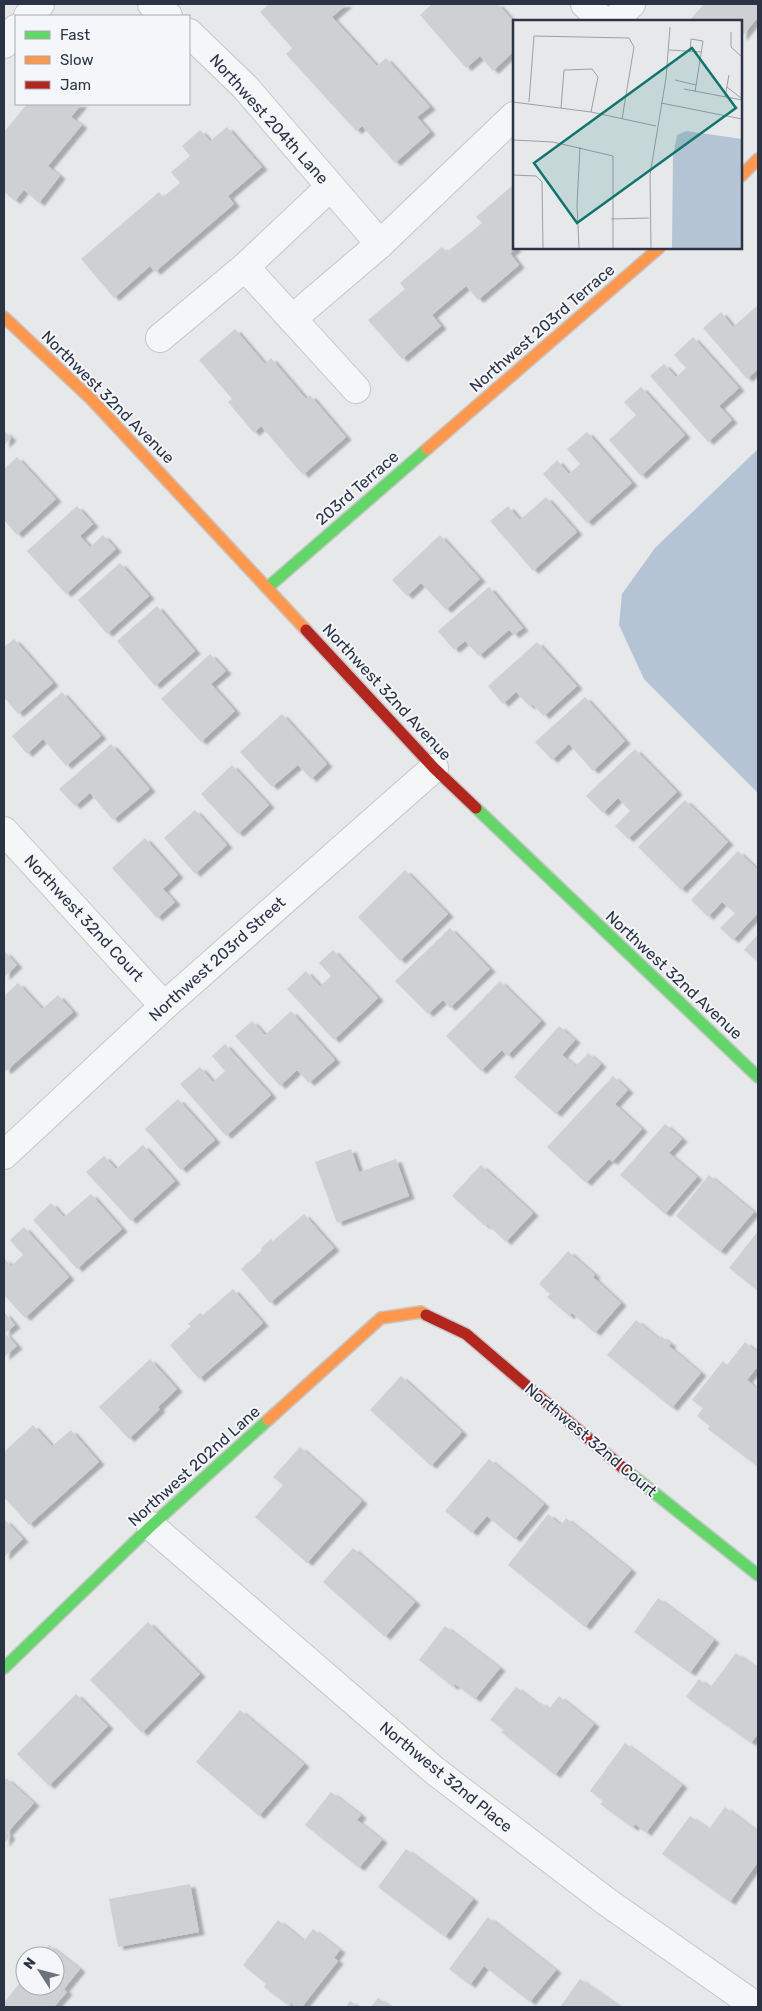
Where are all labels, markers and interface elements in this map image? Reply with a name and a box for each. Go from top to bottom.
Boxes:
legend [15,15,190,105]
inset map [513,20,742,249]
text: Fast [60,26,90,44]
street label: Northwest 204th Lane [206,50,332,188]
text: Slow [60,51,93,69]
text: Jam [60,76,91,94]
street label: Northwest 203rd Terrace [466,260,618,396]
street label: Northwest 32nd Avenue [38,327,178,467]
street label: 203rd Terrace [312,447,402,529]
street label: Northwest 32nd Avenue [319,620,455,764]
street label: Northwest 32nd Court [20,851,148,985]
street label: Northwest 203rd Street [145,893,289,1025]
street label: Northwest 32nd Avenue [602,907,746,1043]
street label: Northwest 32nd Court [521,1379,661,1501]
street label: Northwest 202nd Lane [124,1402,264,1530]
street label: Northwest 32nd Place [376,1718,516,1836]
north arrow [15,1946,65,1996]
text: N [20,1955,40,1973]

